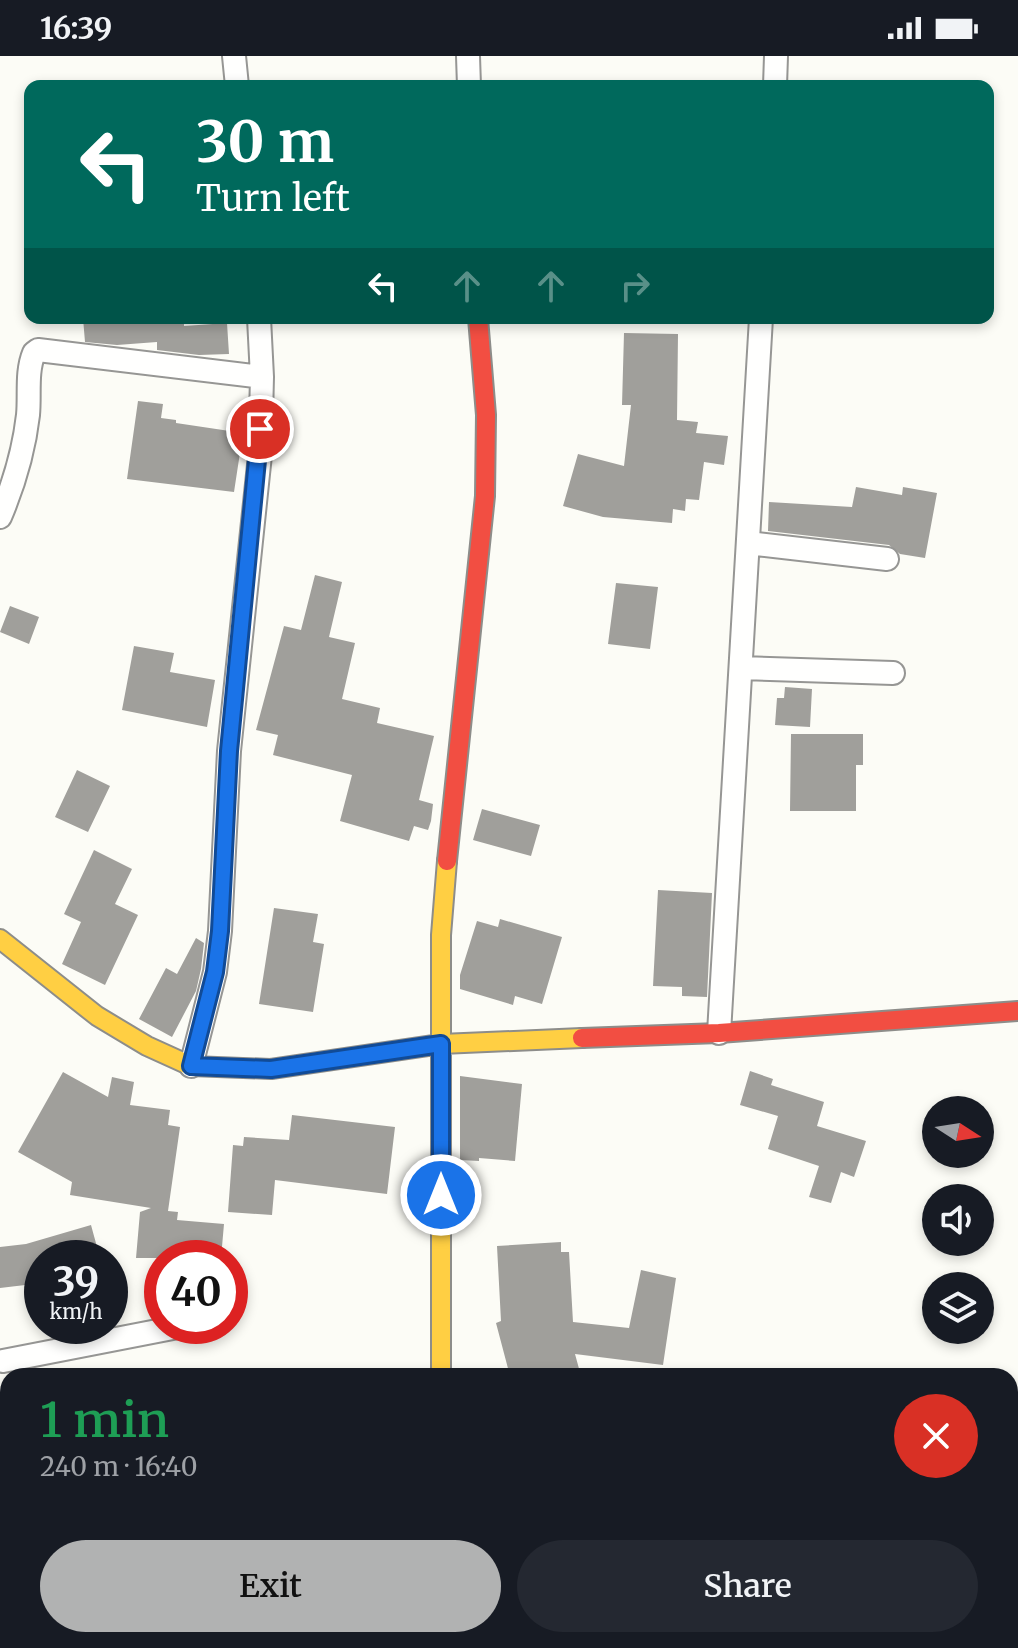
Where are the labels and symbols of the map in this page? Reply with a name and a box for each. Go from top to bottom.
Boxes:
pin [226,395,294,463]
north arrow [922,1096,994,1168]
position arrow [399,1153,483,1237]
speed limit sign: 40 [144,1240,248,1344]

